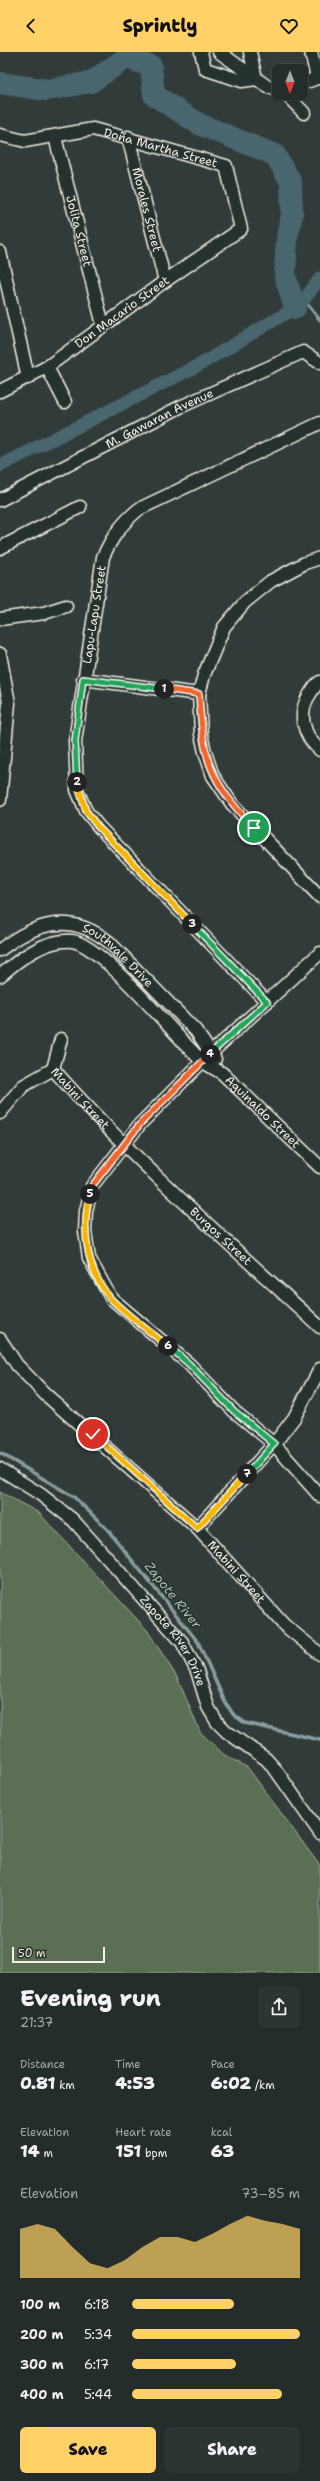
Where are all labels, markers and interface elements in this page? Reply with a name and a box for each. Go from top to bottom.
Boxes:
text: Sprintly [123,14,197,38]
icon: back [20,15,42,37]
icon: heart [278,15,300,37]
north arrow [272,64,308,100]
map controls [272,64,308,100]
street label: Doña Martha Street [102,124,219,171]
street label: Morales Street [128,166,165,253]
street label: Jolita Street [62,194,96,268]
street label: Don Macario Street [71,272,173,352]
street label: M. Gawaran Avenue [103,385,216,452]
street label: Lapu-Lapu Street [79,564,110,665]
pin: 1 [154,679,174,699]
text: 1 [161,681,167,696]
pin: 2 [67,772,87,792]
text: 2 [73,774,81,789]
pin [237,811,271,845]
icon: arrive [243,817,265,839]
pin: 3 [182,914,202,934]
text: 3 [188,916,196,931]
street label: Southvale Drive [80,920,157,991]
pin: 4 [200,1044,220,1064]
text: 4 [206,1046,214,1061]
street label: Mabini Street [47,1064,113,1133]
street label: Aguinaldo Street [221,1072,304,1152]
pin: 5 [80,1184,100,1204]
text: 5 [87,1186,93,1201]
street label: Burgos Street [186,1204,255,1269]
pin: 6 [158,1336,178,1356]
text: 6 [164,1338,172,1353]
pin [76,1417,110,1451]
icon: check [82,1423,104,1445]
pin: 7 [237,1464,257,1484]
text: 7 [243,1466,251,1481]
street label: Mabini Street [204,1537,269,1607]
water label: Zapote River [141,1558,206,1633]
street label: Zapote River Drive [136,1592,209,1688]
scale bar [12,1945,105,1964]
text: 50 m [18,1946,46,1961]
text: Evening run [20,1984,161,2013]
button: share [258,1986,300,2028]
text: 21:37 [20,2014,53,2031]
text: Distance [20,2057,65,2072]
text: Time [115,2057,141,2072]
text: Pace [211,2057,235,2072]
text: 0.81 [20,2072,55,2094]
text: 4:53 [115,2072,155,2094]
text: 6:02 [211,2072,251,2094]
text: km [55,2078,75,2093]
text: /km [251,2078,275,2093]
text: Elevation [20,2125,69,2140]
text: Heart rate [115,2125,171,2140]
text: kcal [211,2125,232,2140]
text: 14 [20,2140,40,2162]
text: 151 [115,2140,141,2162]
text: 63 [211,2140,234,2162]
text: m [40,2146,53,2161]
text: bpm [141,2146,167,2161]
text: Elevation [20,2185,78,2202]
text: 73–85 m [241,2185,300,2202]
text: 100 m [20,2296,60,2313]
text: 6:18 [84,2296,110,2313]
text: 200 m [20,2326,63,2343]
text: 5:34 [84,2326,112,2343]
text: 300 m [20,2356,64,2373]
text: 6:17 [84,2356,109,2373]
text: 400 m [20,2386,64,2403]
text: 5:44 [84,2386,112,2403]
button: Save [20,2427,156,2473]
button: Share [164,2427,300,2473]

